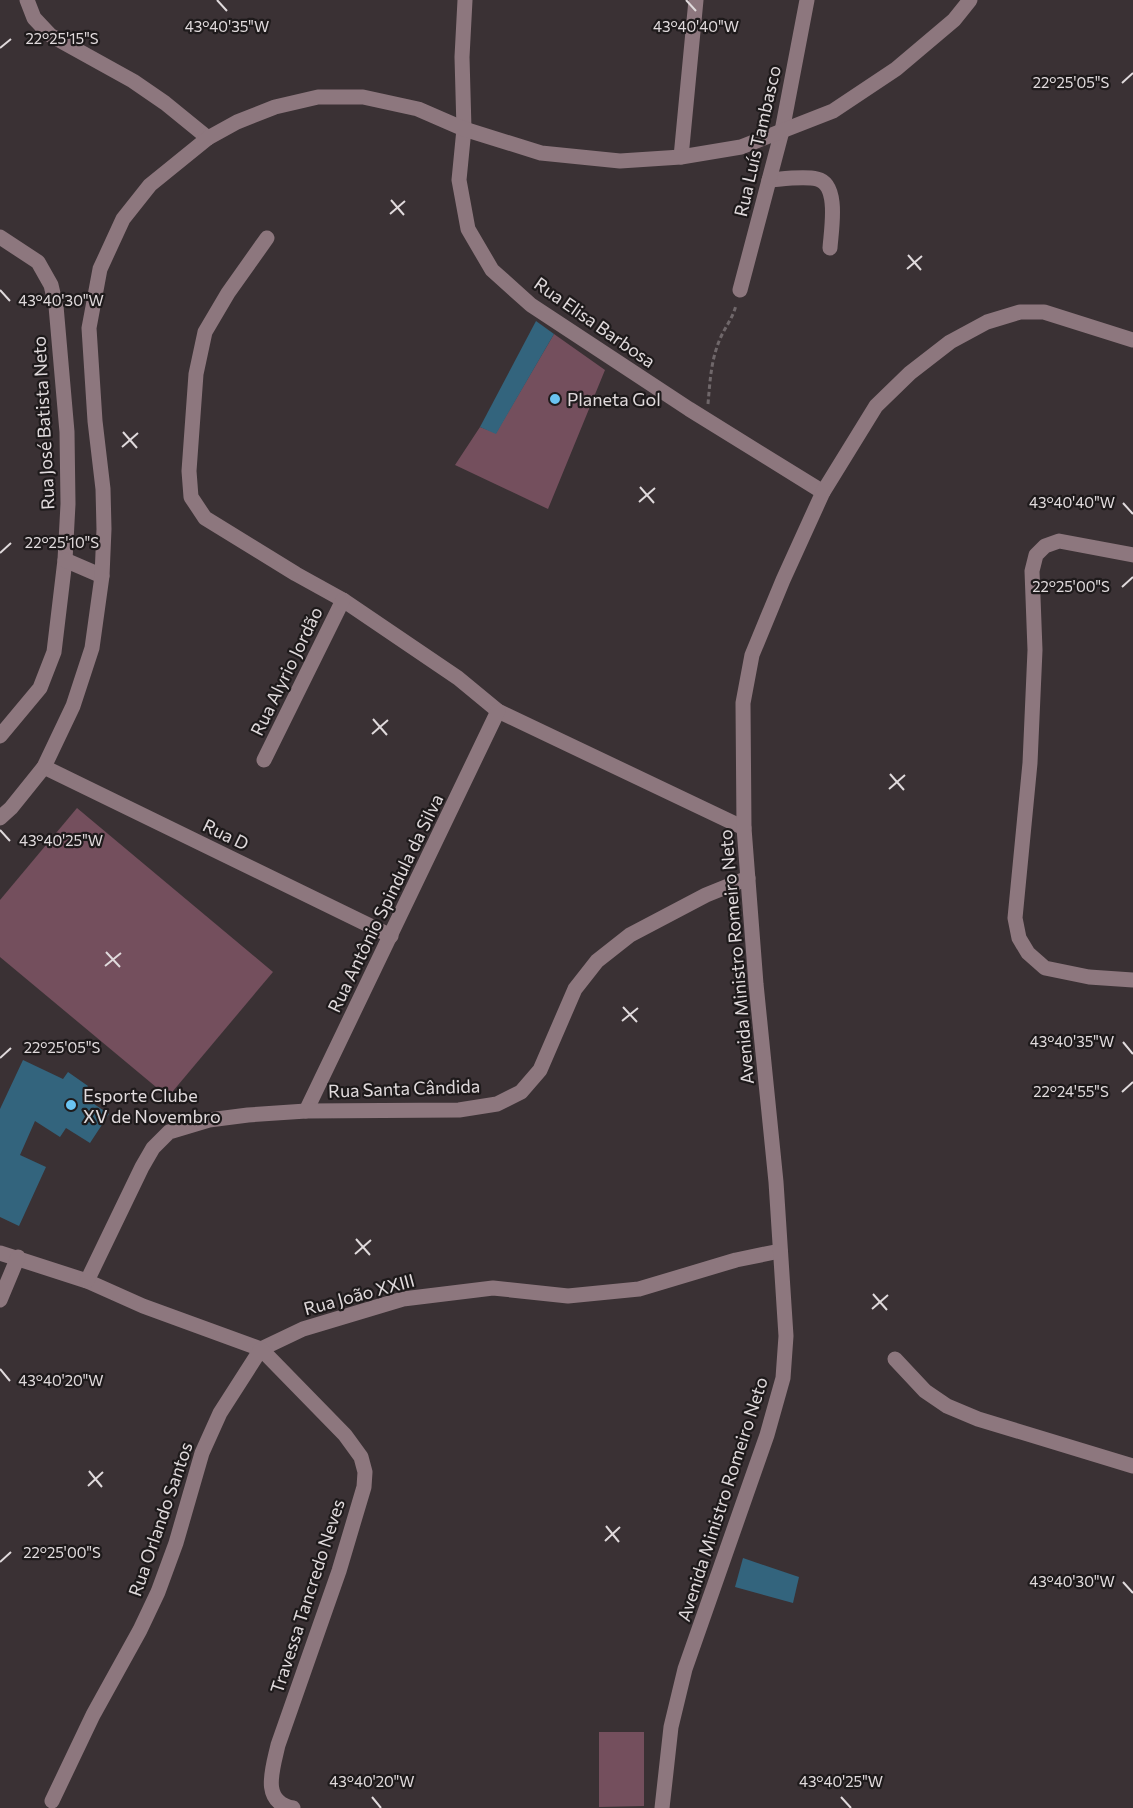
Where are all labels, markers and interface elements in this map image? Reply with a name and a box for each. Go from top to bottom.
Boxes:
text: 43°40'35"W [185,17,269,35]
text: 43°40'40"W [653,17,739,35]
text: 22°25'15"S [25,29,99,47]
street label: Rua Luís Tambasco [729,63,785,219]
text: 22°25'05"S [1033,73,1109,91]
street label: Rua Elisa Barbosa [530,272,660,372]
text: 43°40'30"W [18,291,104,309]
street label: Rua José Batista Neto [27,335,59,511]
place label: Planeta Gol [567,388,661,410]
marker: Planeta Gol [548,392,562,406]
text: 43°40'40"W [1029,493,1115,511]
text: 22°25'10"S [25,533,99,551]
text: 22°25'00"S [1032,577,1110,595]
street label: Rua Alyrio Jordão [245,603,327,739]
street label: Rua Antônio Spindula da Silva [322,790,448,1016]
street label: Rua D [200,814,252,854]
street label: Avenida Ministro Romeiro Neto [714,829,758,1085]
text: 43°40'25"W [19,831,103,849]
text: 43°40'35"W [1030,1032,1114,1050]
text: 22°25'05"S [24,1038,100,1056]
street label: Rua Santa Cândida [328,1074,480,1102]
text: 22°24'55"S [1033,1082,1109,1100]
place label: Esporte Clube XV de Novembro [83,1084,221,1127]
marker: Esporte Clube XV de Novembro [64,1098,78,1112]
street label: Rua João XXIII [301,1269,417,1319]
text: 43°40'20"W [18,1371,104,1389]
street label: Avenida Ministro Romeiro Neto [672,1374,772,1624]
street label: Rua Orlando Santos [123,1439,197,1599]
street label: Travessa Tancredo Neves [265,1496,349,1696]
text: 22°25'00"S [23,1543,101,1561]
text: 43°40'30"W [1029,1572,1115,1590]
text: 43°40'20"W [329,1772,415,1790]
text: 43°40'25"W [799,1772,883,1790]

